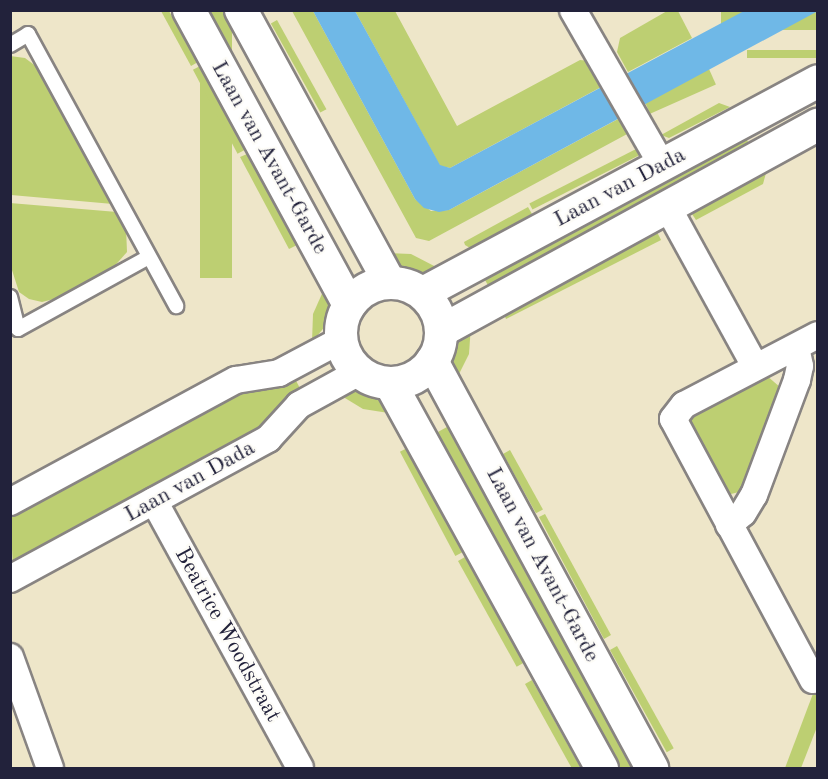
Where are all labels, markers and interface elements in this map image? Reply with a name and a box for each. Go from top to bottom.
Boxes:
street label: Laan van Avant-Garde [205,57,333,259]
street label: Laan van Dada [550,142,690,234]
street label: Laan van Dada [120,435,260,529]
street label: Laan van Avant-Garde [479,463,605,667]
street label: Beatrice Woodstraat [168,543,286,727]

